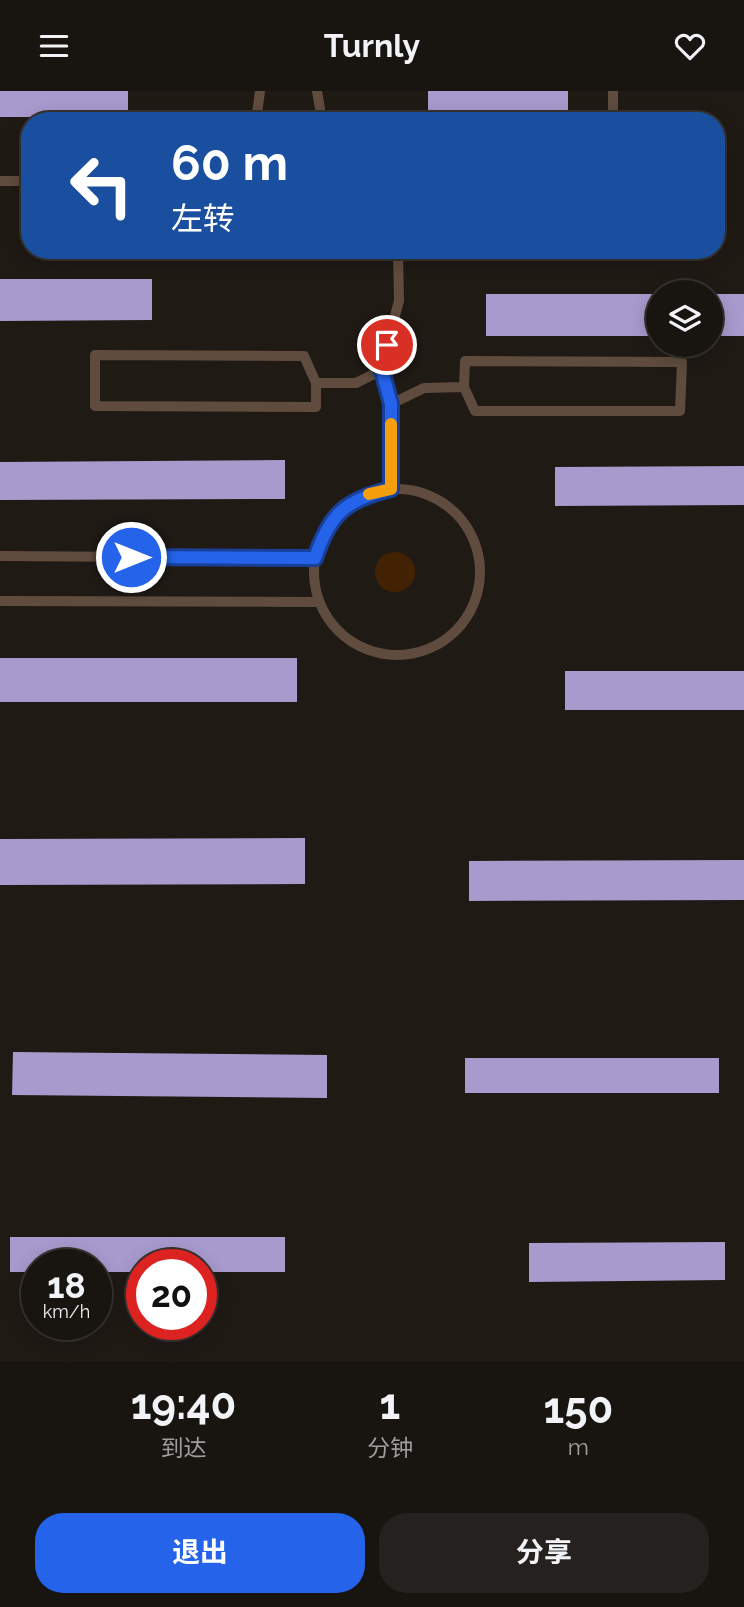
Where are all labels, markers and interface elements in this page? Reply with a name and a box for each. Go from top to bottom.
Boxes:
icon: menu [35,27,73,65]
text: Turnly [324,27,420,64]
icon: heart [671,27,709,65]
text: 60 m [171,134,288,191]
icon: left [56,140,147,231]
text: 左转 [171,200,235,237]
map controls [646,280,723,357]
button: layers [646,280,723,357]
pin [357,315,417,375]
icon: arrive [368,326,406,364]
position arrow [94,520,168,594]
speed limit sign: 20 [126,1249,217,1340]
text: 18 [47,1265,86,1306]
text: km/h [43,1301,90,1322]
text: 19:40 [131,1380,236,1429]
text: 1 [380,1380,400,1429]
text: 150 [544,1384,613,1433]
text: m [568,1433,589,1460]
text: 到达 [160,1434,206,1461]
text: 分钟 [367,1434,413,1461]
button: 退出 [35,1513,365,1593]
button: 分享 [379,1513,709,1593]

